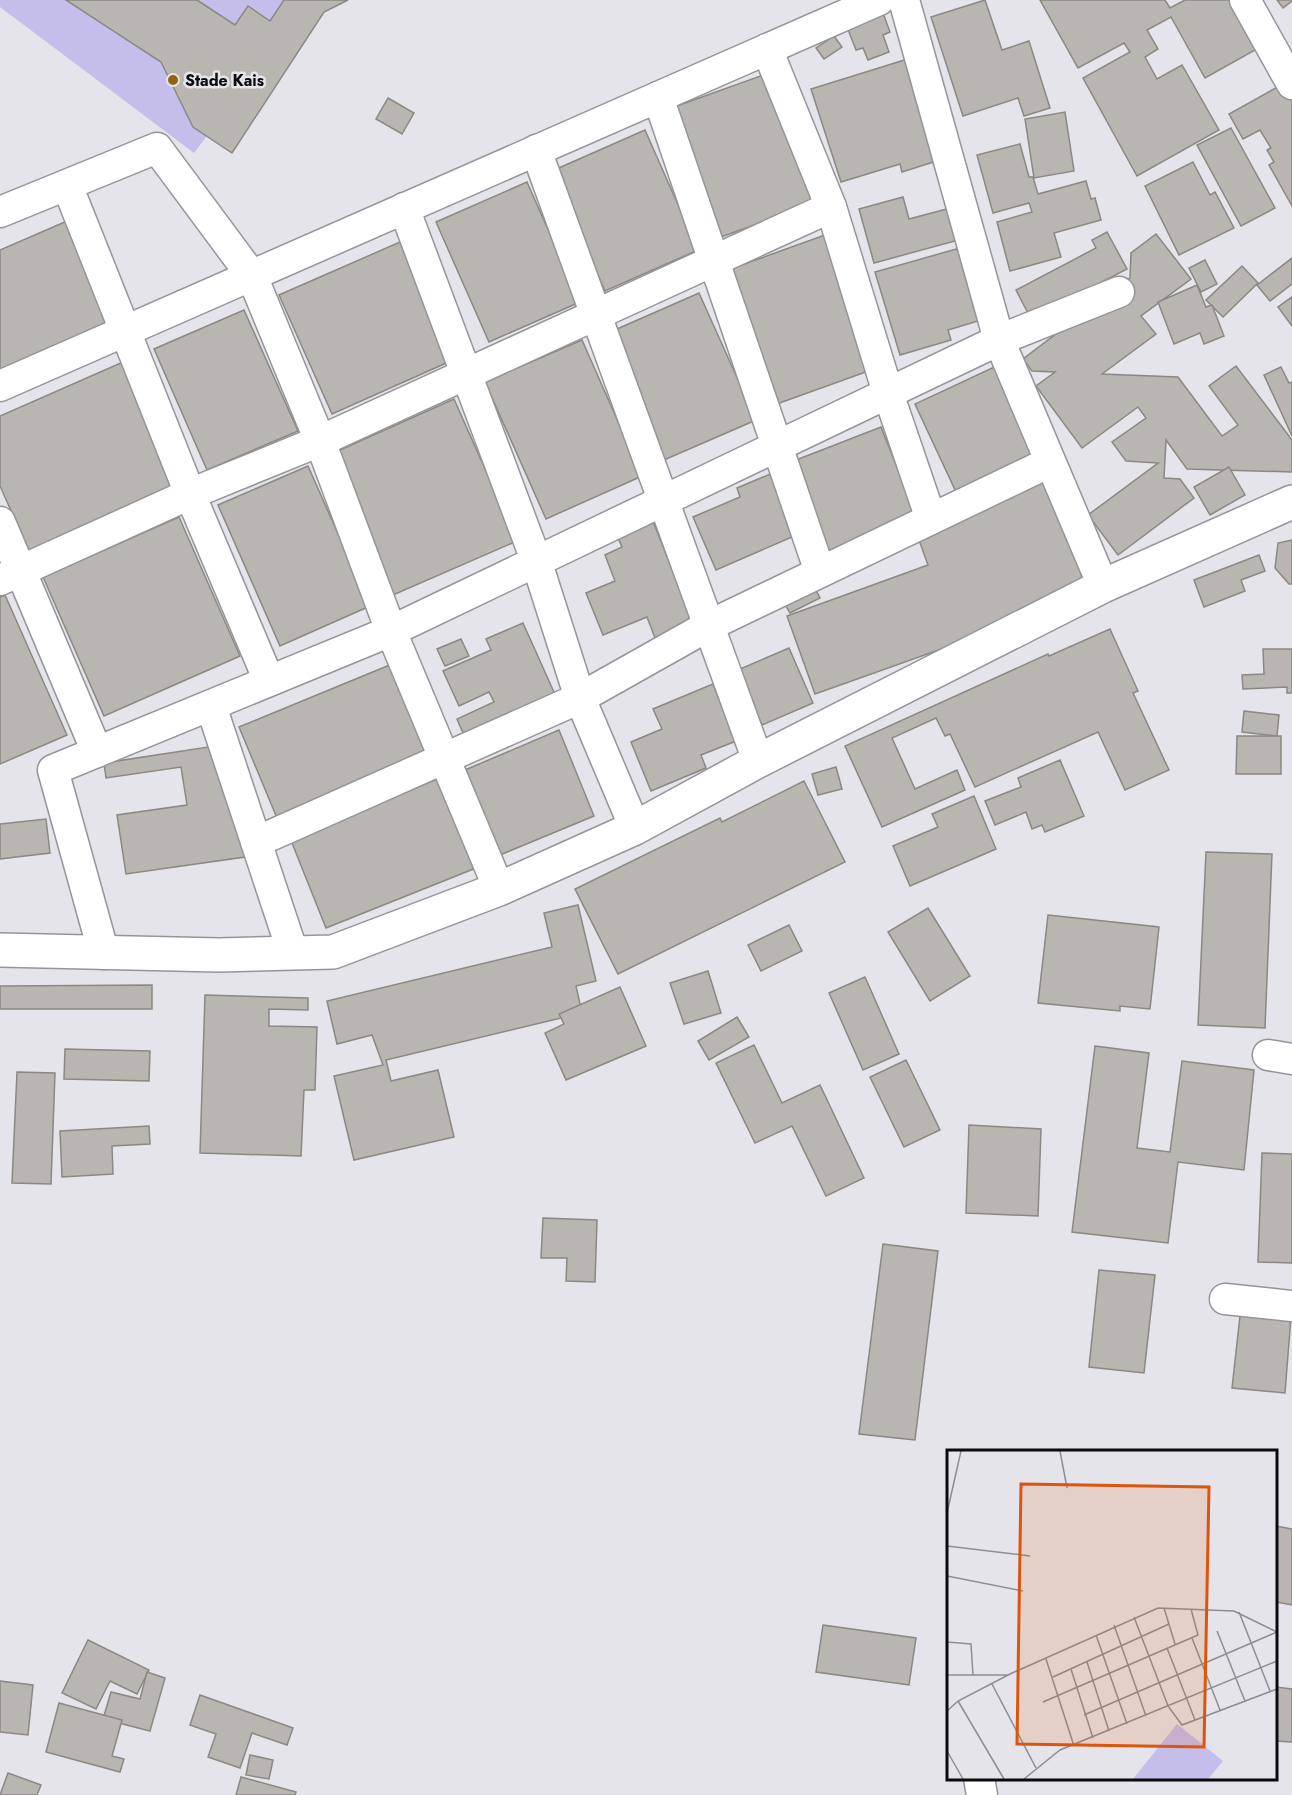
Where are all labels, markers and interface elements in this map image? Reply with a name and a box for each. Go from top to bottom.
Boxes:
place label: Stade Kais [185,69,264,92]
marker: Stade Kais [166,73,180,87]
inset map [947,1450,1277,1780]

